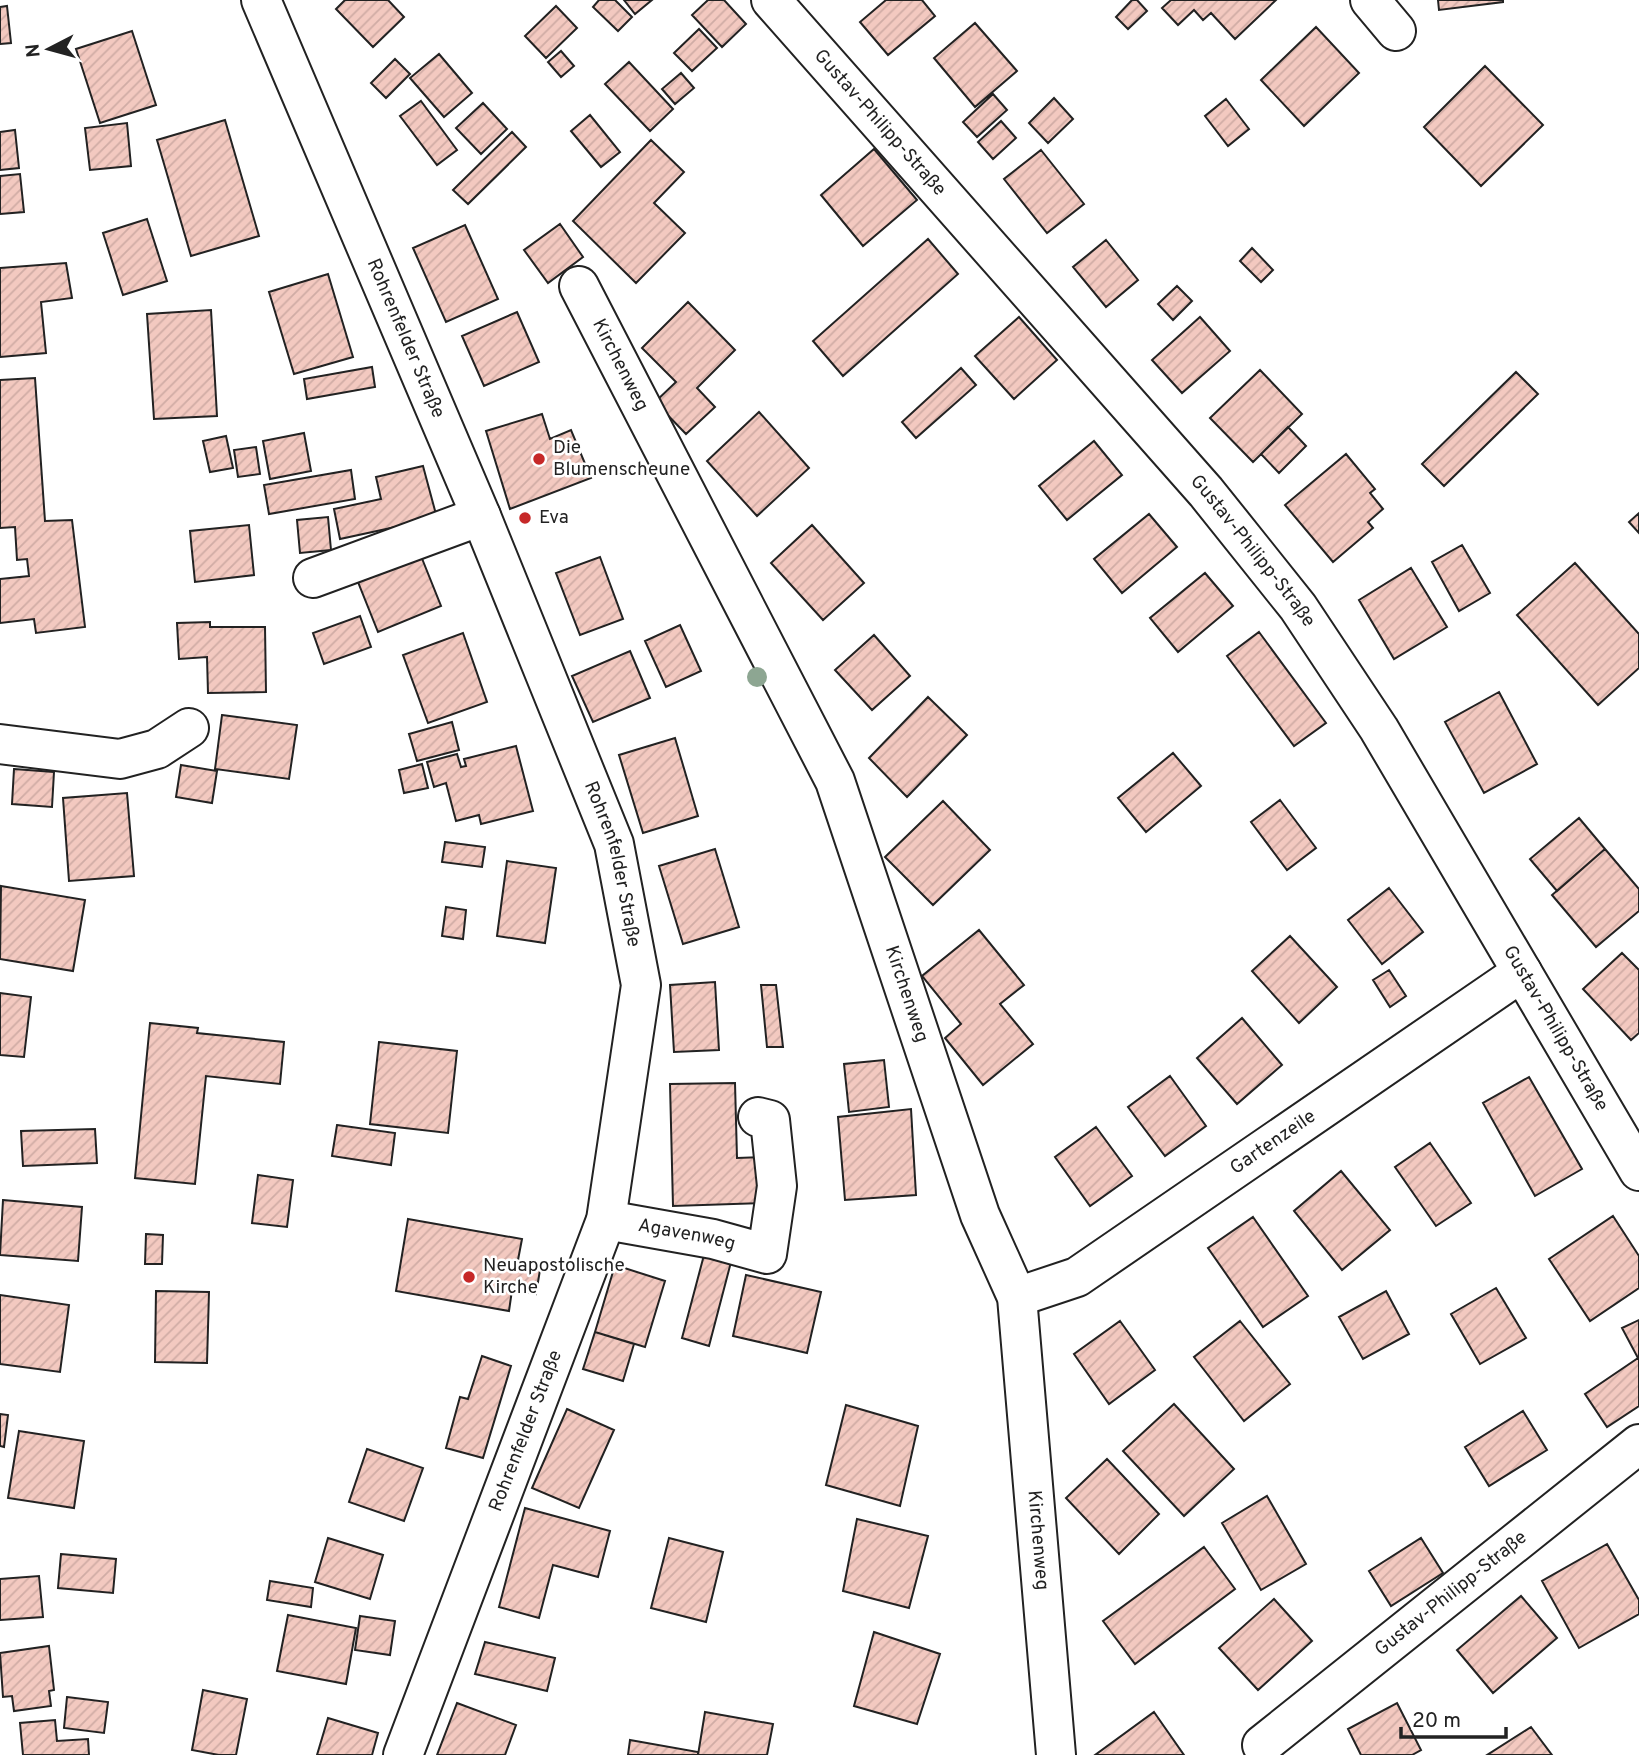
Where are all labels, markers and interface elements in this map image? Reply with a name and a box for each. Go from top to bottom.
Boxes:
north arrow [14,14,84,84]
text: N [21,43,47,59]
street label: Gustav-Philipp-Straße [808,44,951,201]
street label: Rohrenfelder Straße [361,255,450,422]
street label: Kirchenweg [586,315,654,415]
place label: Die Blumenscheune [553,436,690,482]
marker: Die Blumenscheune [531,451,547,467]
street label: Gustav-Philipp-Straße [1185,470,1320,632]
place label: Eva [539,506,569,530]
marker: Eva [517,510,533,526]
street label: Rohrenfelder Straße [578,778,645,949]
street label: Gustav-Philipp-Straße [1497,941,1613,1116]
street label: Kirchenweg [879,943,934,1046]
street label: Gartenzeile [1226,1105,1321,1180]
street label: Agavenweg [636,1214,738,1257]
place label: Neuapostolische Kirche [483,1254,625,1300]
marker: Neuapostolische Kirche [461,1269,477,1285]
street label: Rohrenfelder Straße [484,1347,568,1515]
street label: Kirchenweg [1022,1489,1054,1591]
street label: Gustav-Philipp-Straße [1370,1526,1532,1662]
scale bar [1401,1696,1506,1740]
text: 20 m [1412,1708,1461,1735]

